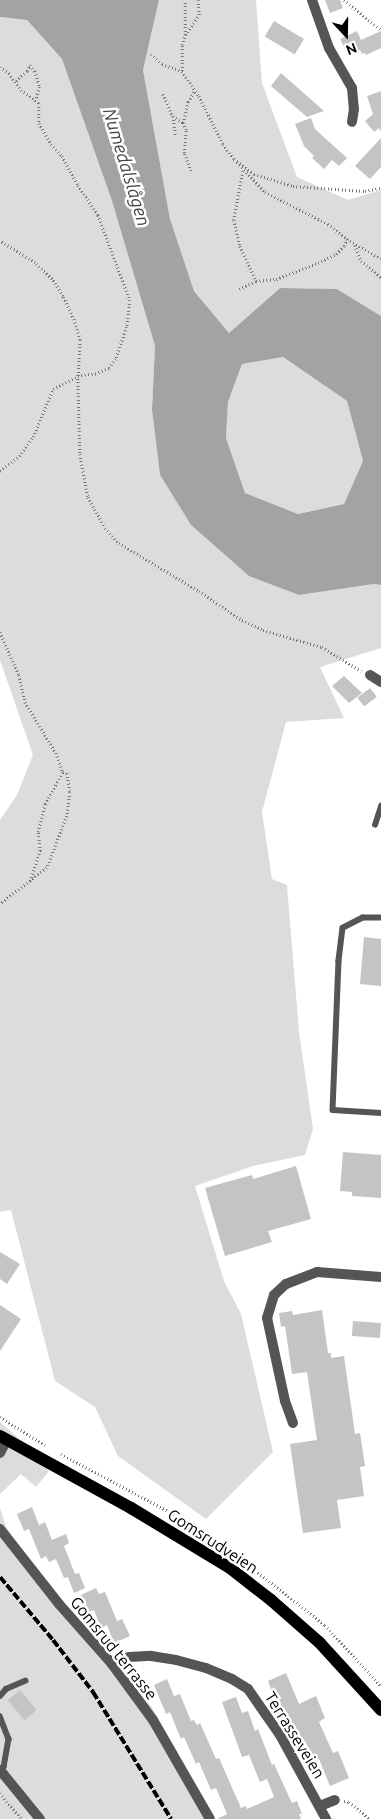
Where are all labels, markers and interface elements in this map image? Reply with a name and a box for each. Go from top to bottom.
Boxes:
north arrow [321,10,371,60]
text: N [344,40,359,58]
water label: Numedalslågen [99,106,155,228]
street label: Gomsrudveien [164,1505,262,1577]
street label: Gomsrud terrasse [67,1593,161,1703]
street label: Terrasseveien [261,1688,329,1782]

